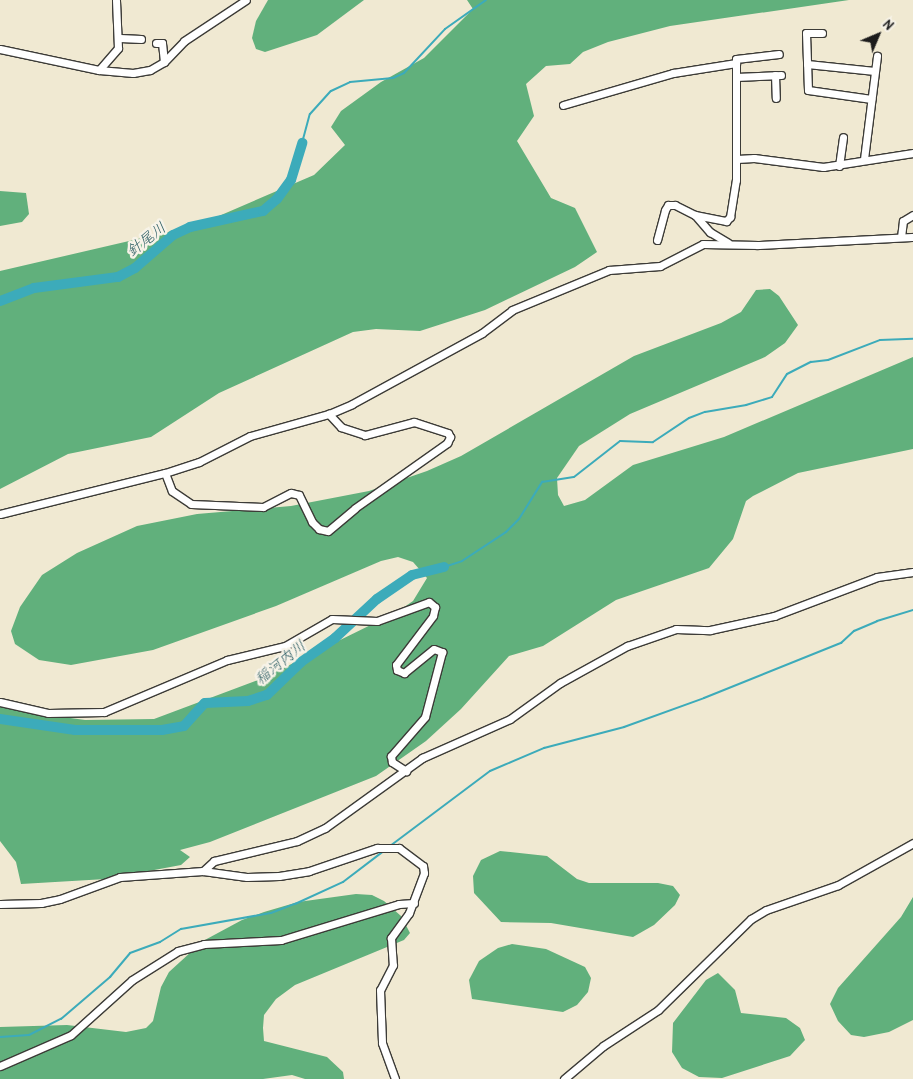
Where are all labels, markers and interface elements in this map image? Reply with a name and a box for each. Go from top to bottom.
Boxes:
north arrow [853,10,903,60]
text: N [880,15,898,33]
water label: 針尾川 [123,218,169,260]
water label: 稲河内川 [251,636,309,688]

